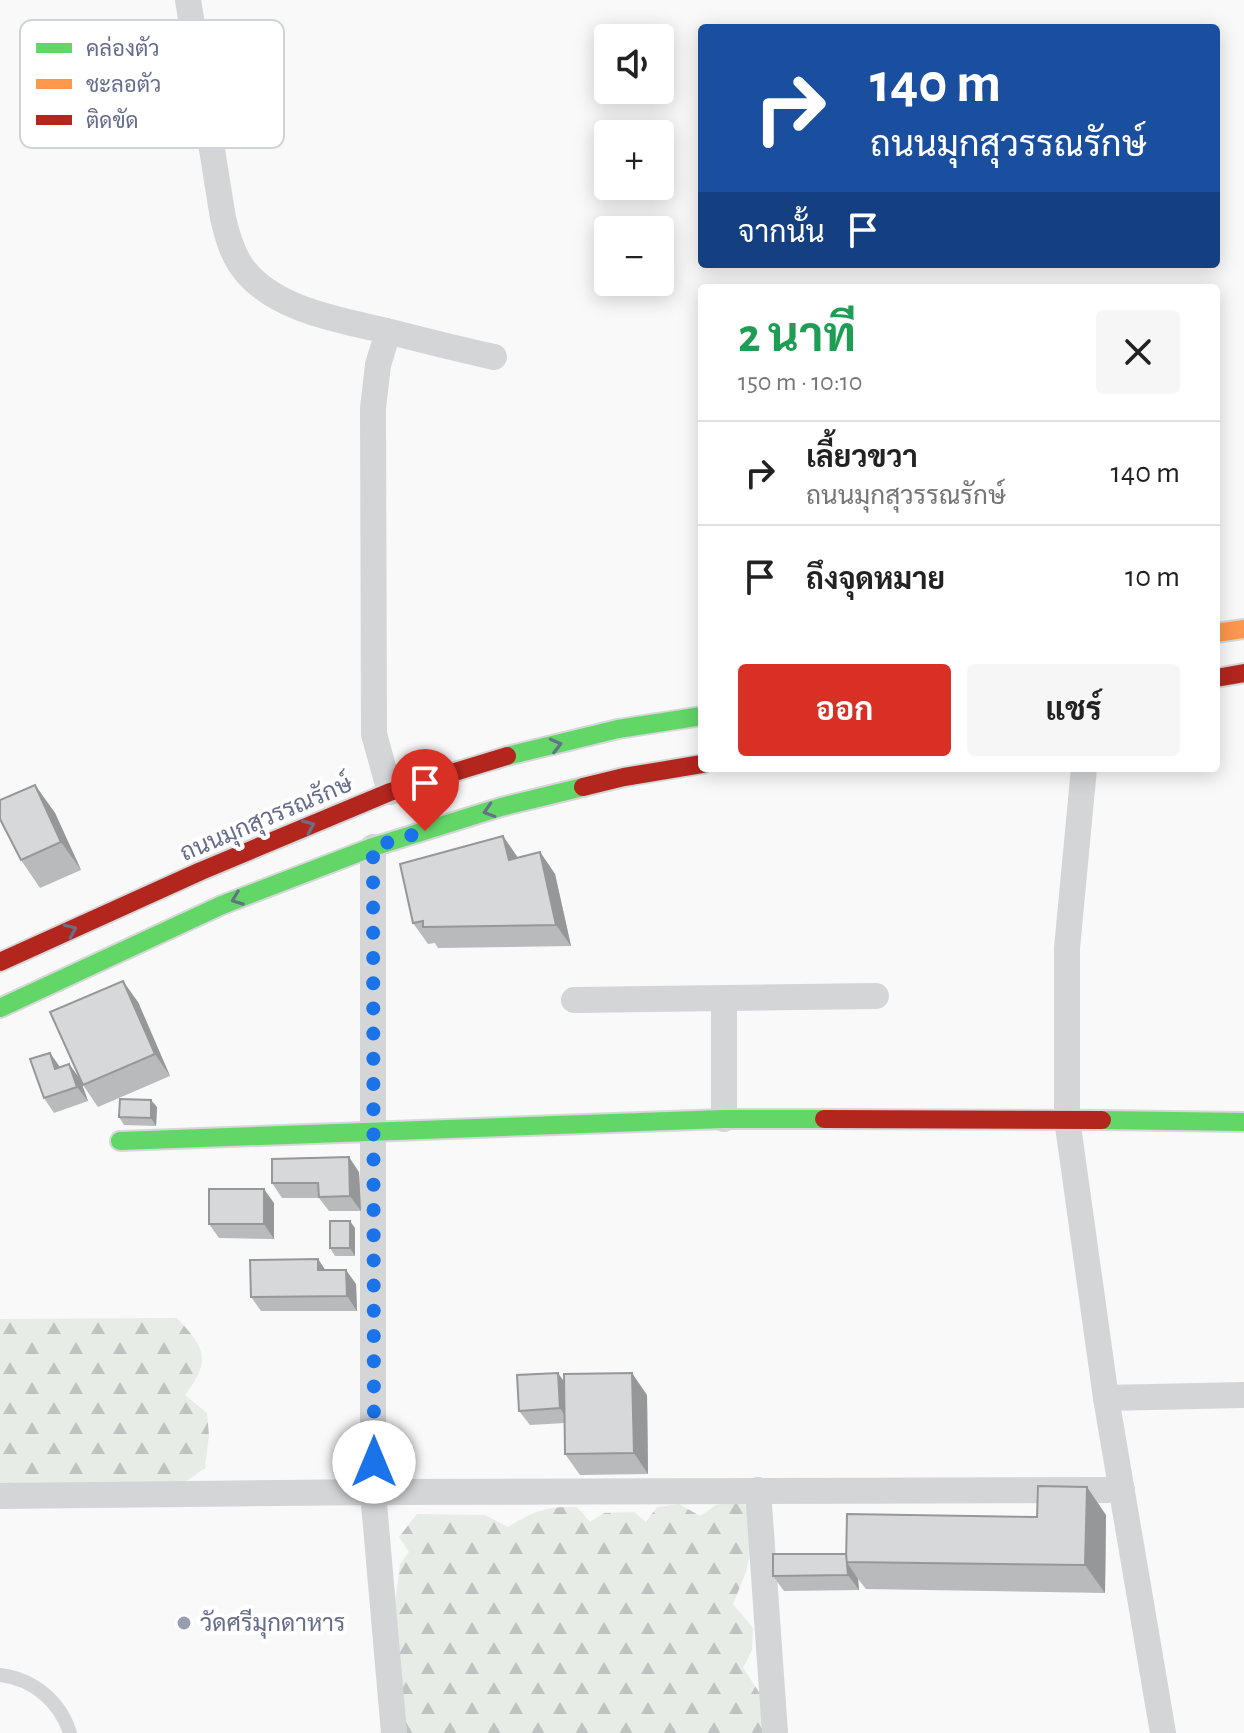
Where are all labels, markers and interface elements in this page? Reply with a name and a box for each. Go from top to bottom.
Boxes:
legend [20,20,284,148]
map controls [594,24,674,296]
button: sound [594,24,674,104]
text: คล่องตัว [86,35,160,60]
icon: right [738,56,842,160]
text: 140 m [870,56,1001,112]
text: ชะลอตัว [86,71,161,96]
text: ติดขัด [86,107,138,132]
button: + [594,120,674,200]
text: ถนนมุกสุวรรณรักษ์ [870,127,1146,163]
icon: arrive [841,208,885,252]
button: − [594,216,674,296]
text: จากนั้น [738,218,825,248]
button: close [1096,310,1180,394]
text: 2 นาที [738,313,856,361]
text: 150 m · 10:10 [738,369,862,395]
text: เลี้ยวขวา [806,443,918,473]
icon: right [738,451,782,495]
text: 140 m [1110,458,1180,488]
text: ถนนมุกสุวรรณรักษ์ [806,483,1006,509]
icon: arrive [738,555,782,599]
text: 10 m [1125,562,1180,592]
text: ถึงจุดหมาย [806,565,945,595]
button: ออก [738,664,951,756]
button: แชร์ [967,664,1180,756]
one-way arrow [548,737,562,754]
pin [391,749,459,831]
icon: arrive [403,761,447,805]
street label: ถนนมุกสุวรรณรักษ์ [175,767,358,869]
one-way arrow [483,802,497,818]
one-way arrow [301,819,315,835]
one-way arrow [231,889,245,906]
one-way arrow [63,924,77,940]
position arrow [332,1420,416,1504]
place label: วัดศรีมุกดาหาร [200,1608,346,1639]
marker: วัดศรีมุกดาหาร [175,1614,193,1632]

